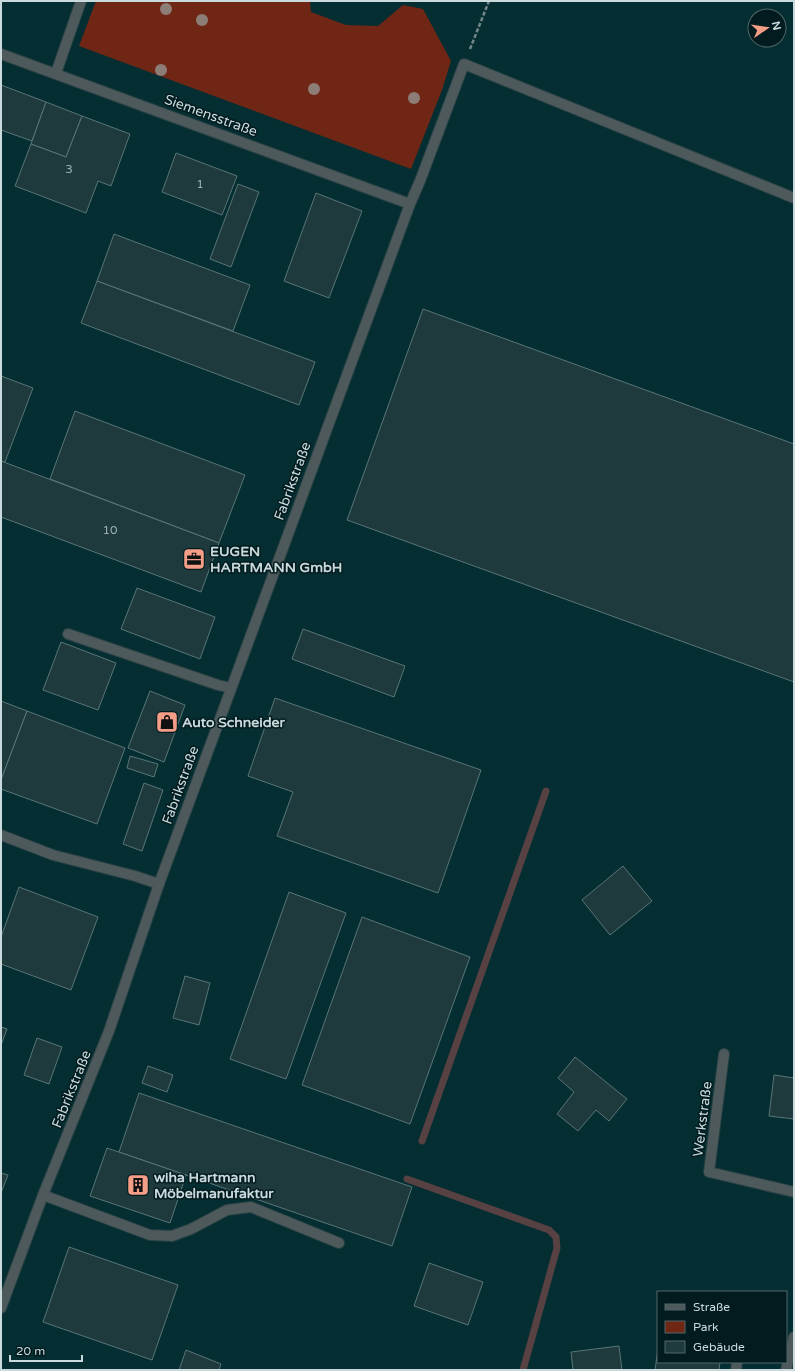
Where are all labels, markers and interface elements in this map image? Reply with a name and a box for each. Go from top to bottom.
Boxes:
north arrow [747,8,787,48]
text: N [769,20,784,32]
street label: Siemensstraße [162,91,260,140]
house number: 3 [65,162,73,176]
house number: 1 [196,177,204,191]
street label: Fabrikstraße [270,440,315,523]
house number: 10 [102,523,118,537]
place label: EUGEN HARTMANN GmbH [210,543,342,576]
office icon: EUGEN HARTMANN GmbH [181,546,207,572]
shop icon: Auto Schneider [154,709,180,735]
place label: Auto Schneider [182,714,285,731]
street label: Fabrikstraße [158,744,203,827]
street label: Fabrikstraße [48,1048,95,1131]
street label: Werkstraße [689,1080,716,1158]
place label: wiha Hartmann Möbelmanufaktur [154,1169,274,1202]
building icon: wiha Hartmann Möbelmanufaktur [125,1172,151,1198]
legend [657,1291,787,1363]
text: Straße [693,1300,730,1314]
text: Park [693,1320,719,1334]
scale bar [10,1337,82,1363]
text: Gebäude [693,1340,745,1354]
text: 20 m [16,1344,45,1358]

